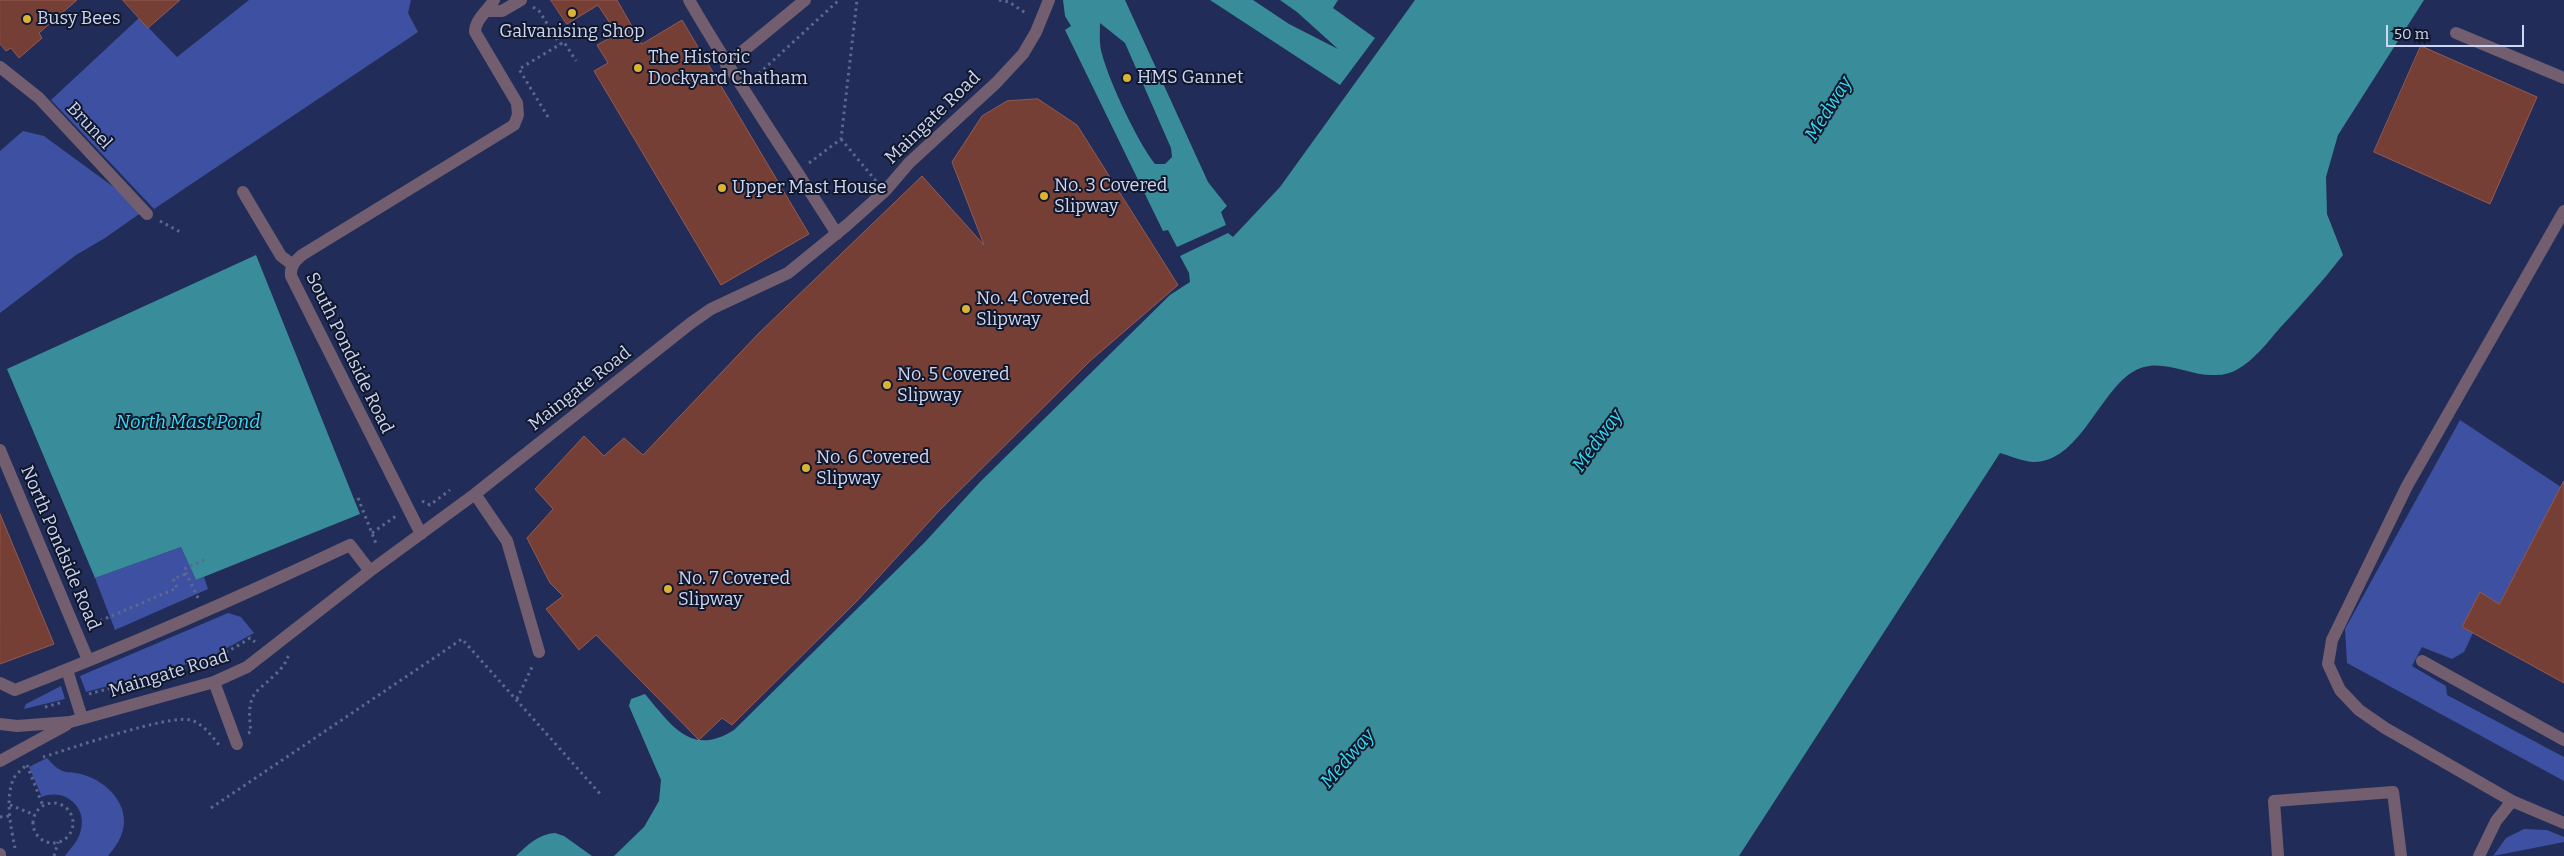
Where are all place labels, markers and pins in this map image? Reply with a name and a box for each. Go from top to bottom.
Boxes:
marker: Galvanising Shop [566,7,578,19]
place label: Busy Bees [37,8,121,30]
marker: Busy Bees [21,13,33,25]
place label: Galvanising Shop [499,21,645,43]
place label: The Historic Dockyard Chatham [648,47,808,90]
marker: The Historic Dockyard Chatham [632,62,644,74]
place label: HMS Gannet [1137,67,1243,89]
marker: HMS Gannet [1121,72,1133,84]
place label: No. 3 Covered Slipway [1054,175,1167,218]
place label: Upper Mast House [732,177,887,199]
marker: Upper Mast House [716,182,728,194]
marker: No. 3 Covered Slipway [1038,190,1050,202]
place label: No. 4 Covered Slipway [976,288,1090,330]
marker: No. 4 Covered Slipway [960,303,972,315]
place label: No. 5 Covered Slipway [897,364,1010,406]
marker: No. 5 Covered Slipway [881,379,893,391]
place label: No. 6 Covered Slipway [816,447,930,489]
marker: No. 6 Covered Slipway [800,462,812,474]
place label: No. 7 Covered Slipway [678,568,790,610]
marker: No. 7 Covered Slipway [662,583,674,595]

